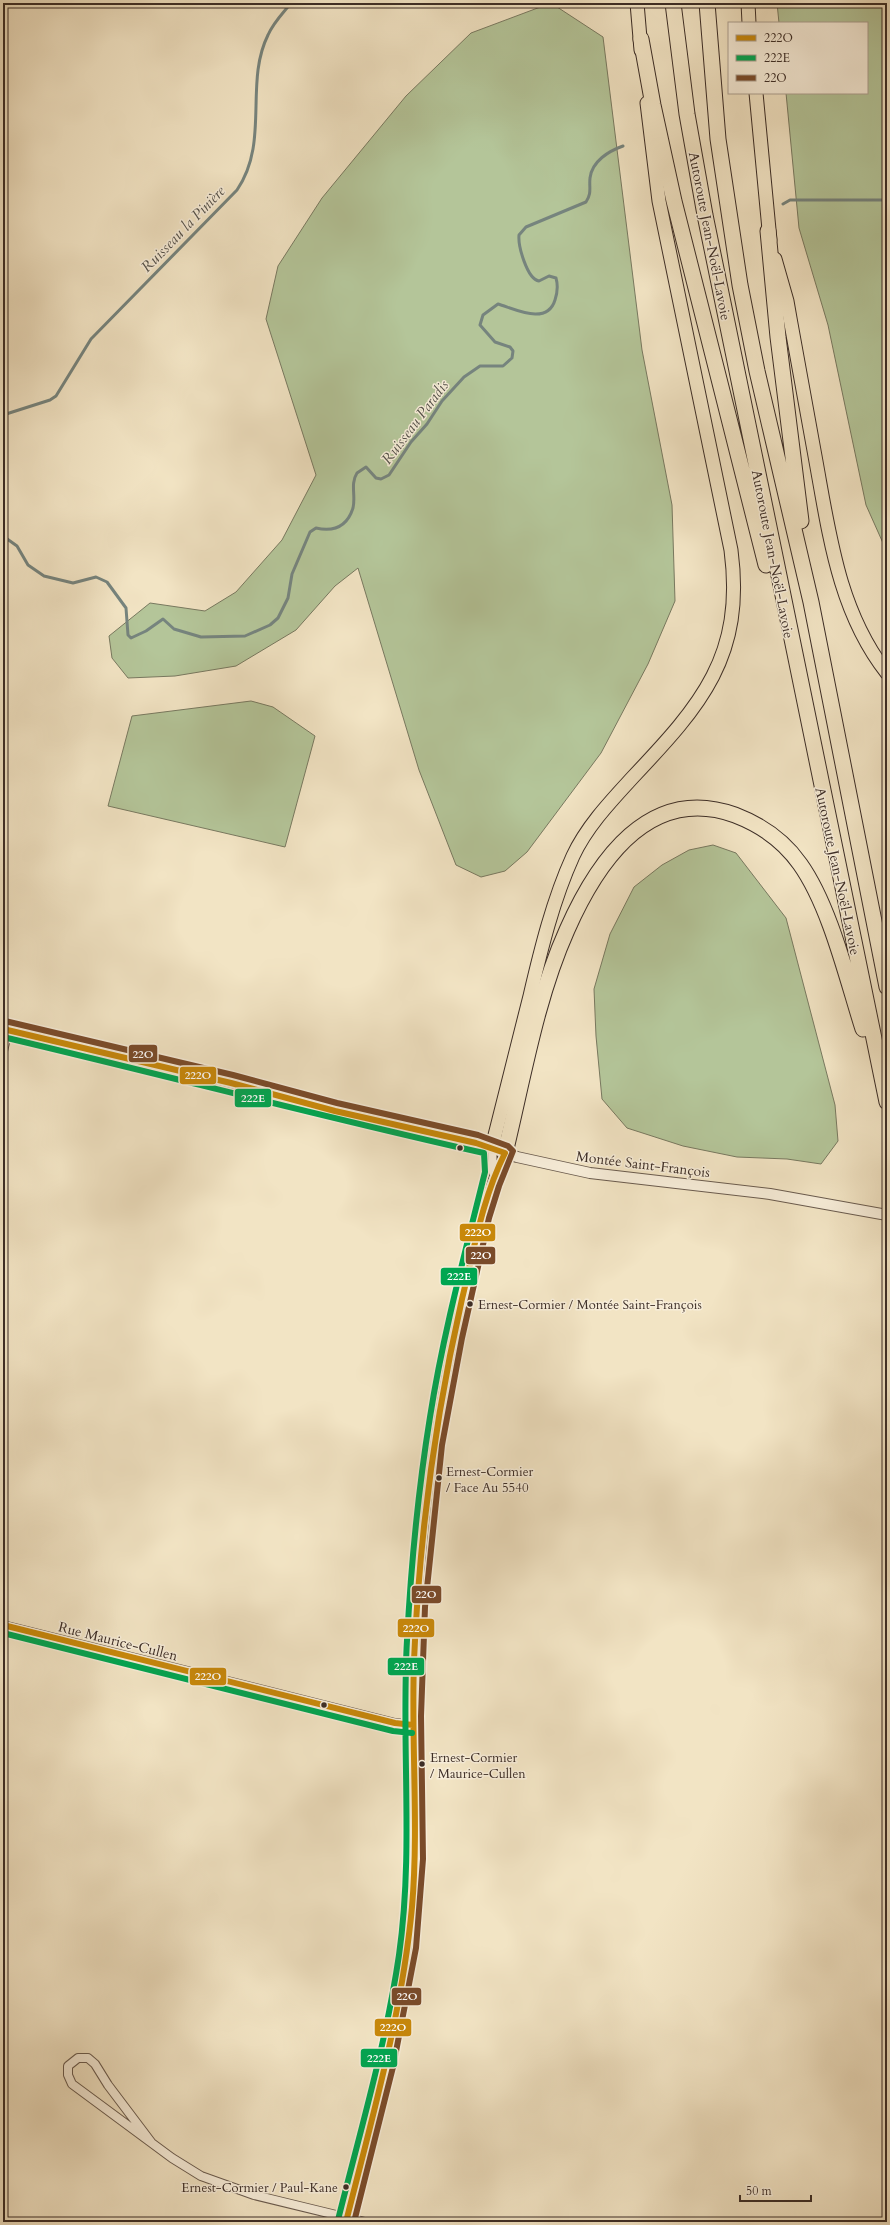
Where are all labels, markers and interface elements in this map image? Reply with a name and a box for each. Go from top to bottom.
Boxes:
legend [728,22,868,94]
text: 222O [764,30,793,46]
text: 222E [764,50,790,66]
text: 22O [764,70,787,86]
street label: Autoroute Jean-Noël-Lavoie [684,150,735,322]
water label: Ruisseau la Pinière [137,181,230,277]
water label: Ruisseau Paradis [377,376,453,468]
street label: Autoroute Jean-Noël-Lavoie [747,468,798,640]
street label: Autoroute Jean-Noël-Lavoie [810,785,865,957]
line badge: 22O [128,1044,158,1063]
text: 22O [132,1047,154,1062]
line badge: 222O [179,1066,217,1085]
text: 222O [185,1068,212,1083]
line badge: 222E [234,1088,272,1108]
text: 222E [241,1091,265,1106]
unlabelled marker [455,1143,465,1153]
street label: Montée Saint-François [575,1147,711,1182]
line badge: 222O [459,1223,496,1242]
text: 222O [465,1225,492,1240]
line badge: 22O [465,1246,496,1265]
text: 22O [470,1248,492,1263]
line badge: 222E [440,1267,478,1286]
text: 222E [447,1269,471,1284]
place label: Ernest-Cormier / Montée Saint-François [478,1296,702,1314]
marker: Ernest-Cormier / Montée Saint-François [465,1299,475,1309]
place label: Ernest-Cormier / Face Au 5540 [446,1463,534,1497]
marker: Ernest-Cormier / Face Au 5540 [434,1473,444,1483]
line badge: 22O [411,1585,442,1604]
text: 22O [415,1587,437,1602]
street label: Rue Maurice-Cullen [56,1617,180,1666]
line badge: 222O [397,1618,435,1638]
text: 222O [403,1621,430,1636]
line badge: 222E [387,1657,425,1676]
text: 222E [394,1659,418,1674]
line badge: 222O [189,1667,227,1686]
text: 222O [195,1669,222,1684]
unlabelled marker [319,1700,329,1710]
place label: Ernest-Cormier / Maurice-Cullen [430,1749,526,1783]
marker: Ernest-Cormier / Maurice-Cullen [417,1759,427,1769]
line badge: 22O [391,1987,422,2006]
text: 22O [396,1989,418,2004]
line badge: 222O [374,2018,412,2037]
text: 222O [380,2020,407,2035]
line badge: 222E [360,2048,398,2068]
text: 222E [367,2051,391,2066]
scale bar [740,2177,811,2203]
place label: Ernest-Cormier / Paul-Kane [181,2179,338,2197]
marker: Ernest-Cormier / Paul-Kane [341,2182,351,2192]
text: 50 m [746,2183,773,2199]

